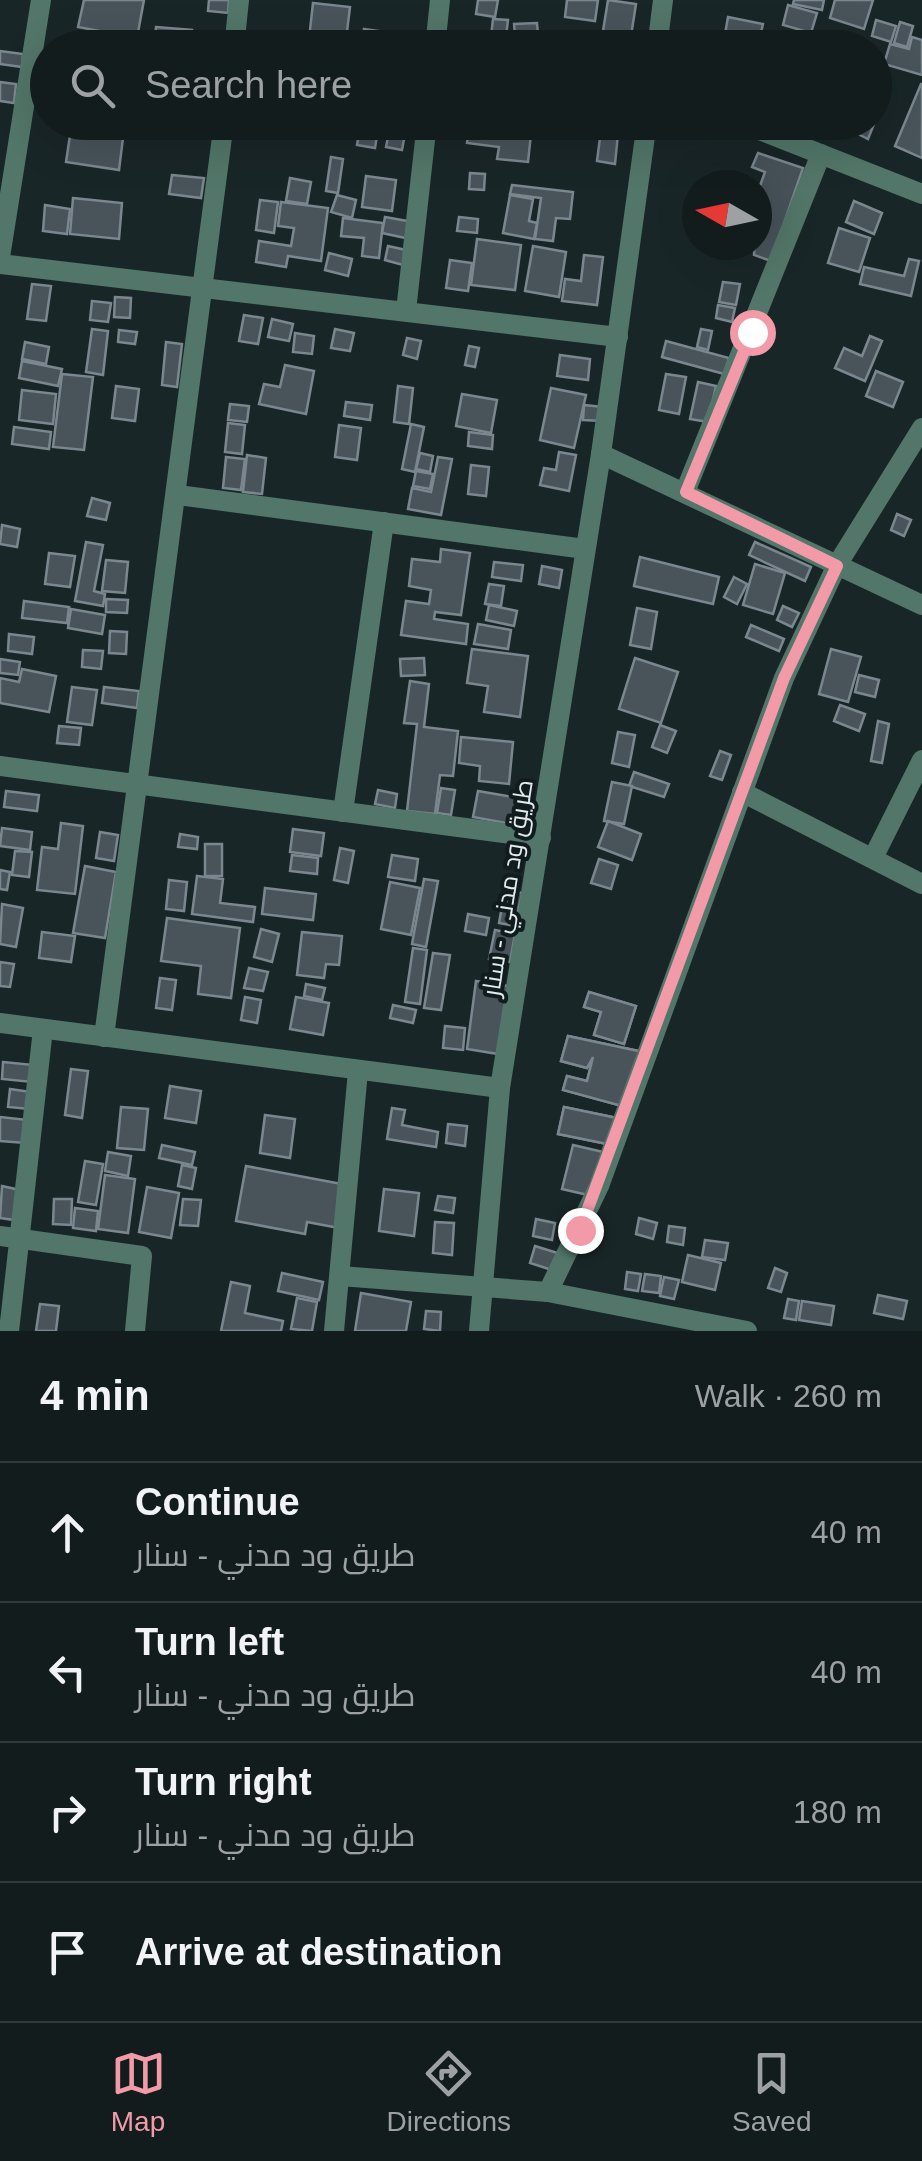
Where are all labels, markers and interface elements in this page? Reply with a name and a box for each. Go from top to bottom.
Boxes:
search box [30,30,892,140]
icon: search [65,58,120,113]
text: Search here [145,64,352,106]
north arrow [682,170,772,260]
route start [730,310,776,356]
street label: طريق ود مدني - سنار [476,778,544,1001]
route end [558,1208,604,1254]
text: 4 min [40,1372,150,1419]
text: Walk · 260 m [695,1378,882,1414]
text: Continue [135,1481,300,1523]
icon: ahead [40,1505,95,1560]
text: 40 m [811,1514,882,1550]
text: طريق ود مدني - سنار [135,1537,415,1573]
text: Turn left [135,1621,284,1663]
icon: left [40,1645,95,1700]
text: 40 m [811,1654,882,1690]
text: طريق ود مدني - سنار [135,1677,415,1713]
text: Turn right [135,1761,312,1803]
icon: right [40,1785,95,1840]
text: 180 m [793,1794,882,1830]
text: طريق ود مدني - سنار [135,1817,415,1853]
icon: arrive [40,1925,95,1980]
text: Arrive at destination [135,1931,502,1973]
tab: Map [111,2046,166,2138]
tab: Directions [387,2046,511,2138]
tab: Saved [732,2046,811,2138]

